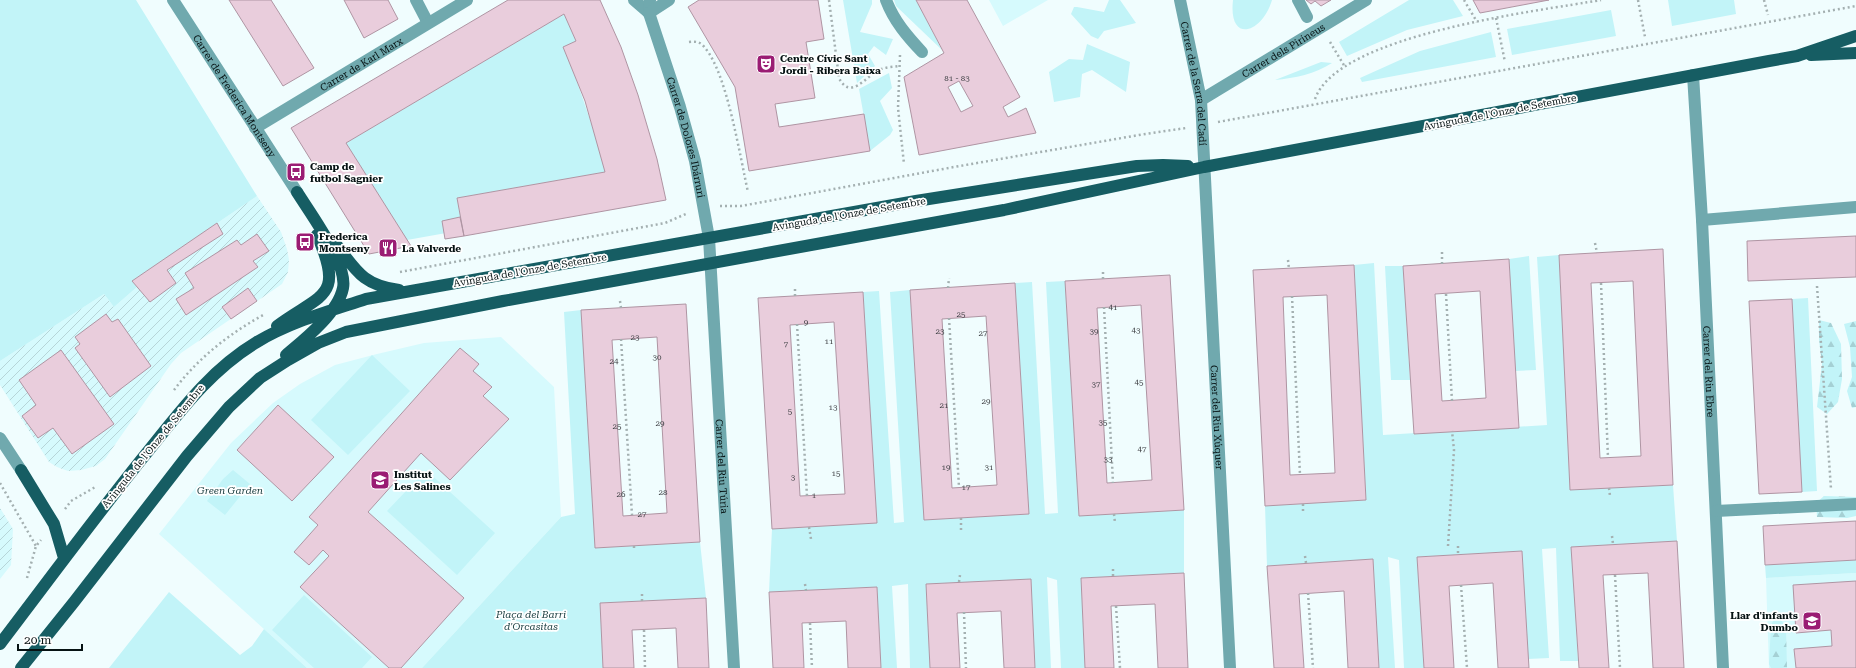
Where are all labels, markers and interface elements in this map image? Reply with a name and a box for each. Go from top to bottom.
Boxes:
street label: Carrer de la Serra del Cadí [1179,20,1209,146]
street label: Carrer dels Pirineus [1240,21,1327,80]
street label: Carrer de Frederica Montseny [191,32,279,159]
street label: Carrer de Karl Marx [318,35,405,93]
theatre icon: Centre Cívic Sant Jordi - Ribera Baixa [755,53,777,75]
place label: Centre Cívic Sant Jordi - Ribera Baixa [780,53,881,76]
house number: 81 - 83 [944,74,970,83]
street label: Carrer de Dolores Ibárruri [665,76,707,199]
street label: Avinguda de l'Onze de Setembre [1423,92,1578,132]
bus stop icon: Camp de futbol Sagnier [285,161,307,183]
place label: Camp de futbol Sagnier [310,161,383,184]
street label: Avinguda de l'Onze de Setembre [772,195,927,233]
bus stop icon: Frederica Montseny [294,231,316,253]
place label: Frederica Montseny [319,231,370,254]
restaurant icon: La Valverde [377,237,399,259]
place label: La Valverde [402,243,461,254]
street label: Avinguda de l'Onze de Setembre [453,251,608,289]
house number: 41 [1109,303,1118,312]
house number: 25 [957,310,966,319]
house number: 9 [804,318,809,327]
house number: 43 [1132,326,1141,335]
street label: Carrer del Riu Ebre [1701,326,1717,418]
house number: 23 [936,327,945,336]
house number: 39 [1090,327,1099,336]
house number: 27 [979,329,988,338]
house number: 23 [631,333,640,342]
house number: 11 [825,337,834,346]
house number: 7 [784,340,789,349]
house number: 30 [653,353,662,362]
house number: 24 [610,357,619,366]
street label: Carrer del Riu Xúquer [1209,365,1225,470]
house number: 45 [1135,378,1144,387]
house number: 37 [1092,380,1101,389]
street label: Avinguda de l'Onze de Setembre [100,382,206,510]
house number: 29 [982,397,991,406]
house number: 21 [940,401,949,410]
house number: 13 [829,403,838,412]
house number: 5 [788,407,793,416]
house number: 35 [1099,418,1108,427]
house number: 29 [656,419,665,428]
street label: Carrer del Riu Túria [714,419,731,515]
house number: 25 [613,422,622,431]
house number: 47 [1138,445,1147,454]
house number: 33 [1104,455,1113,464]
house number: 19 [942,463,951,472]
house number: 31 [985,463,994,472]
school or university icon: Institut Les Salines [369,469,391,491]
place label: Institut Les Salines [394,469,451,492]
house number: 15 [832,469,841,478]
house number: 3 [791,473,796,482]
house number: 17 [962,483,971,492]
park label: Green Garden [197,485,263,496]
house number: 28 [659,488,668,497]
house number: 26 [617,490,626,499]
house number: 1 [812,491,817,500]
house number: 27 [638,510,647,519]
park label: Plaça del Barri d'Orcasitas [495,609,566,632]
place label: Llar d'infants Dumbo [1730,610,1799,633]
school or university icon: Llar d'infants Dumbo [1801,610,1823,632]
scale bar [18,626,82,652]
text: 20 m [24,633,51,647]

